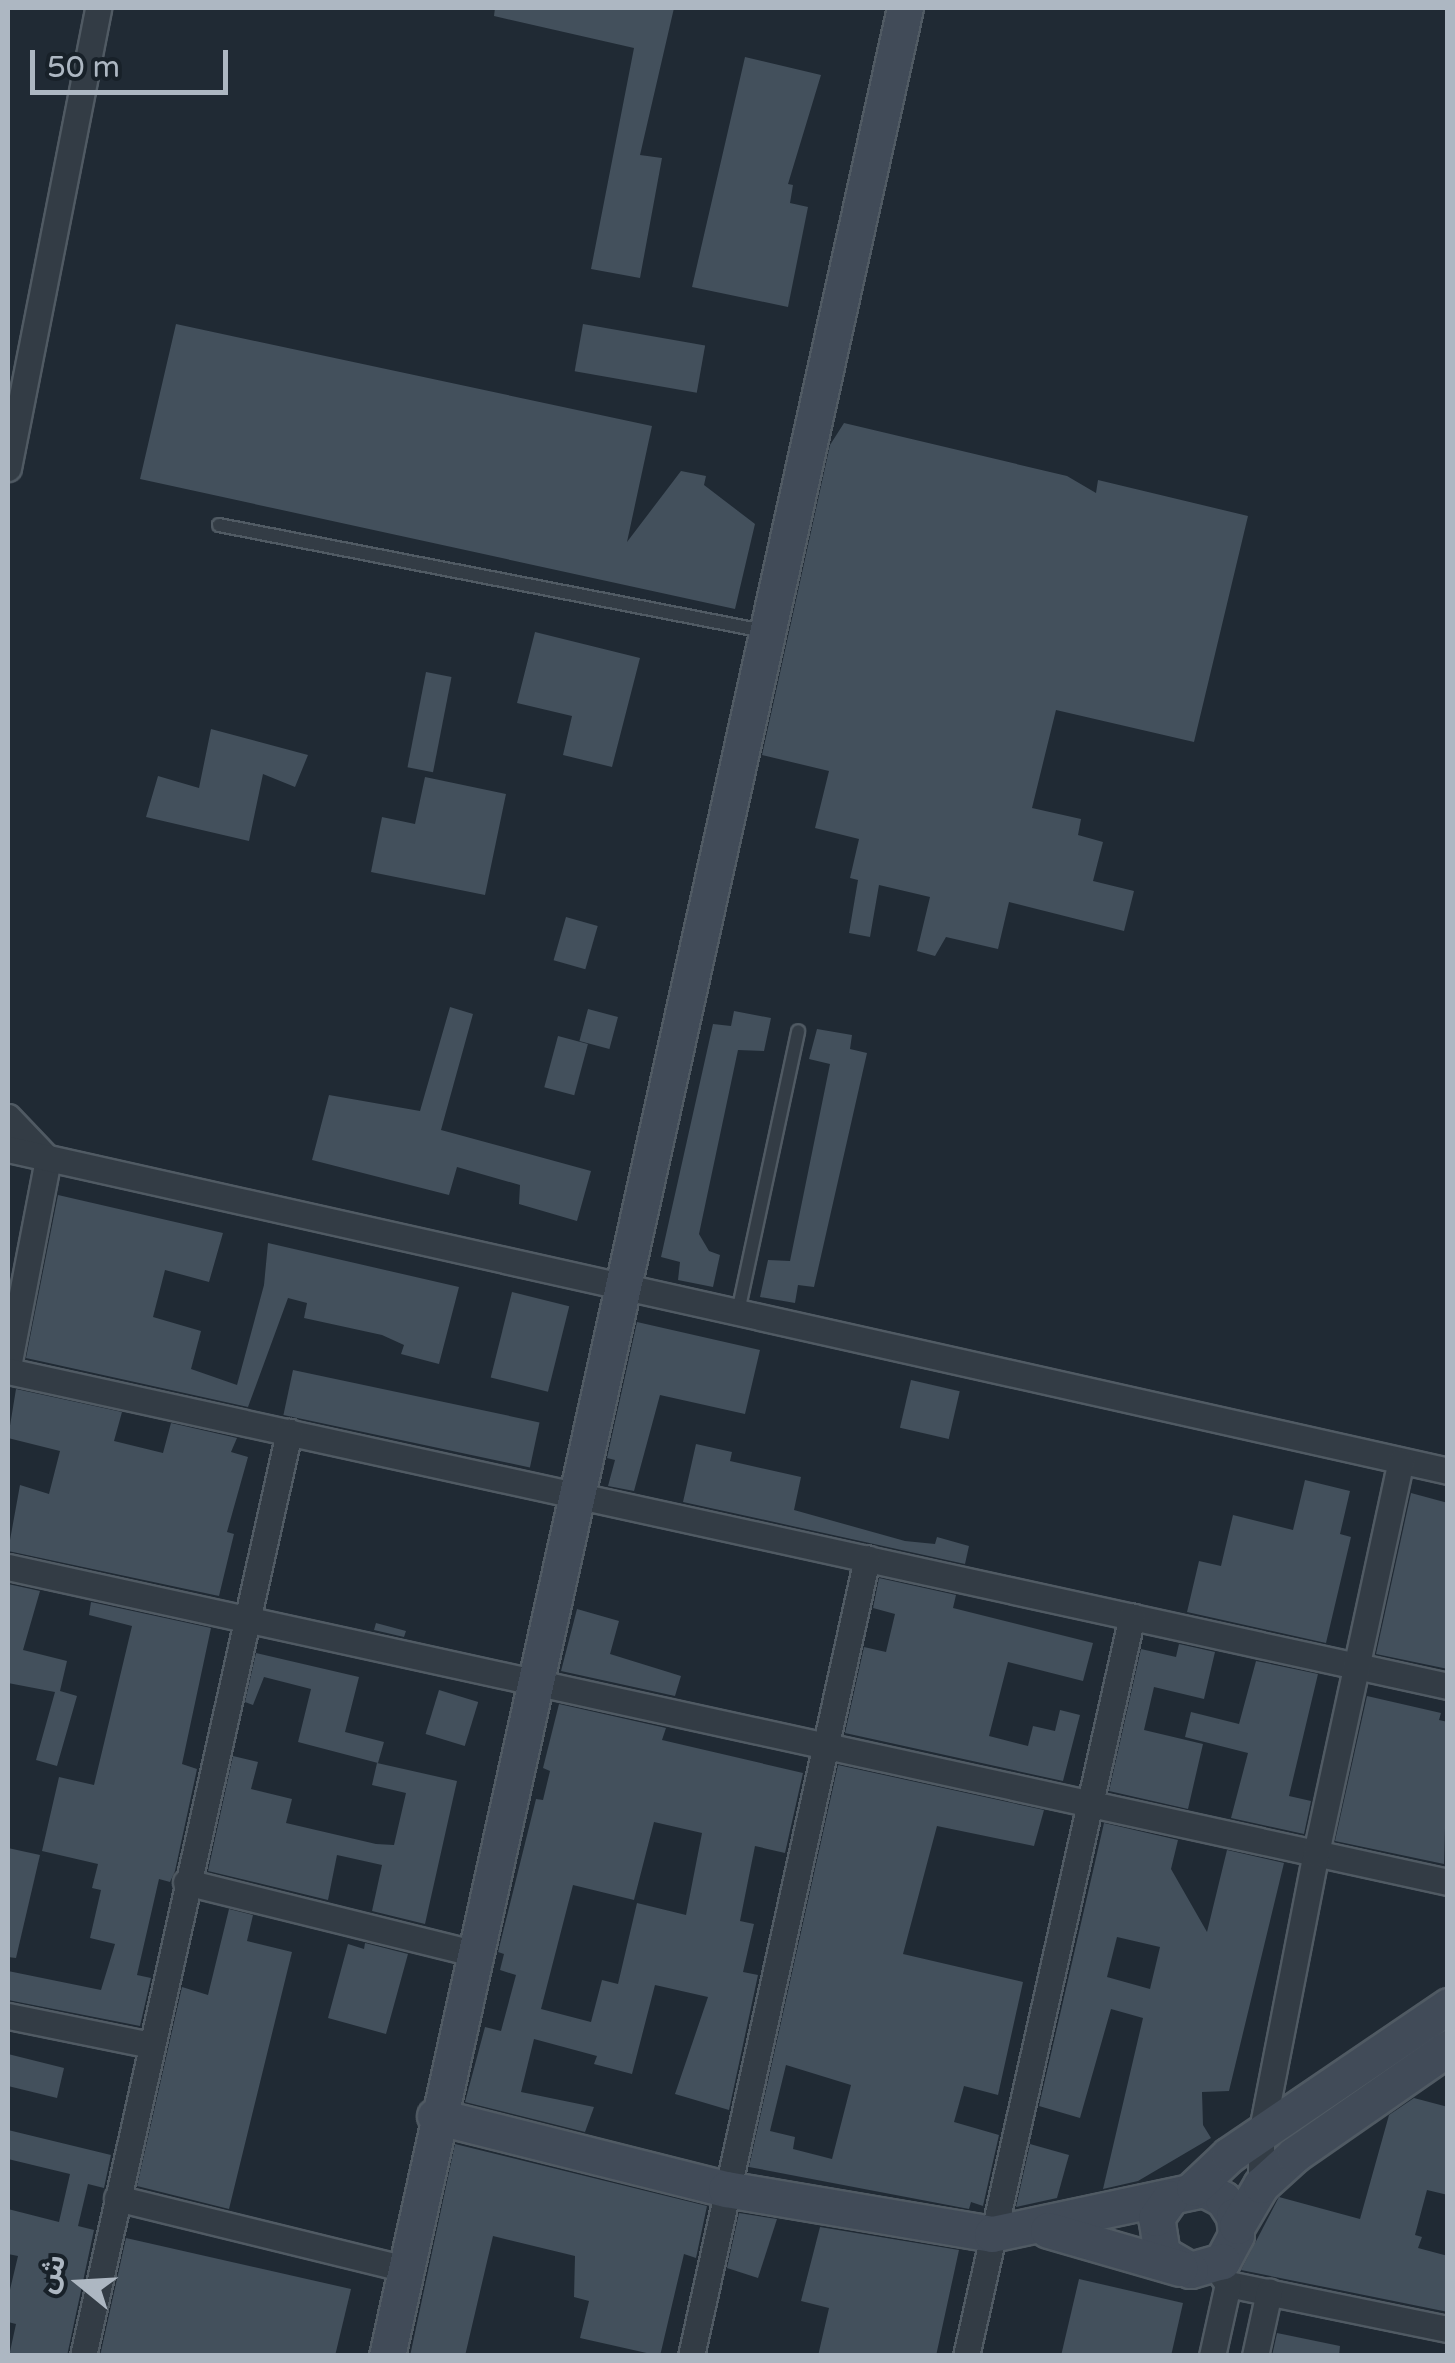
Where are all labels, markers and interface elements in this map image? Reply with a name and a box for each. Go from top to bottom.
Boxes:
scale bar [35,30,232,92]
text: 50 m [47,49,120,86]
north arrow [30,2233,130,2333]
text: ش [29,2250,74,2297]

